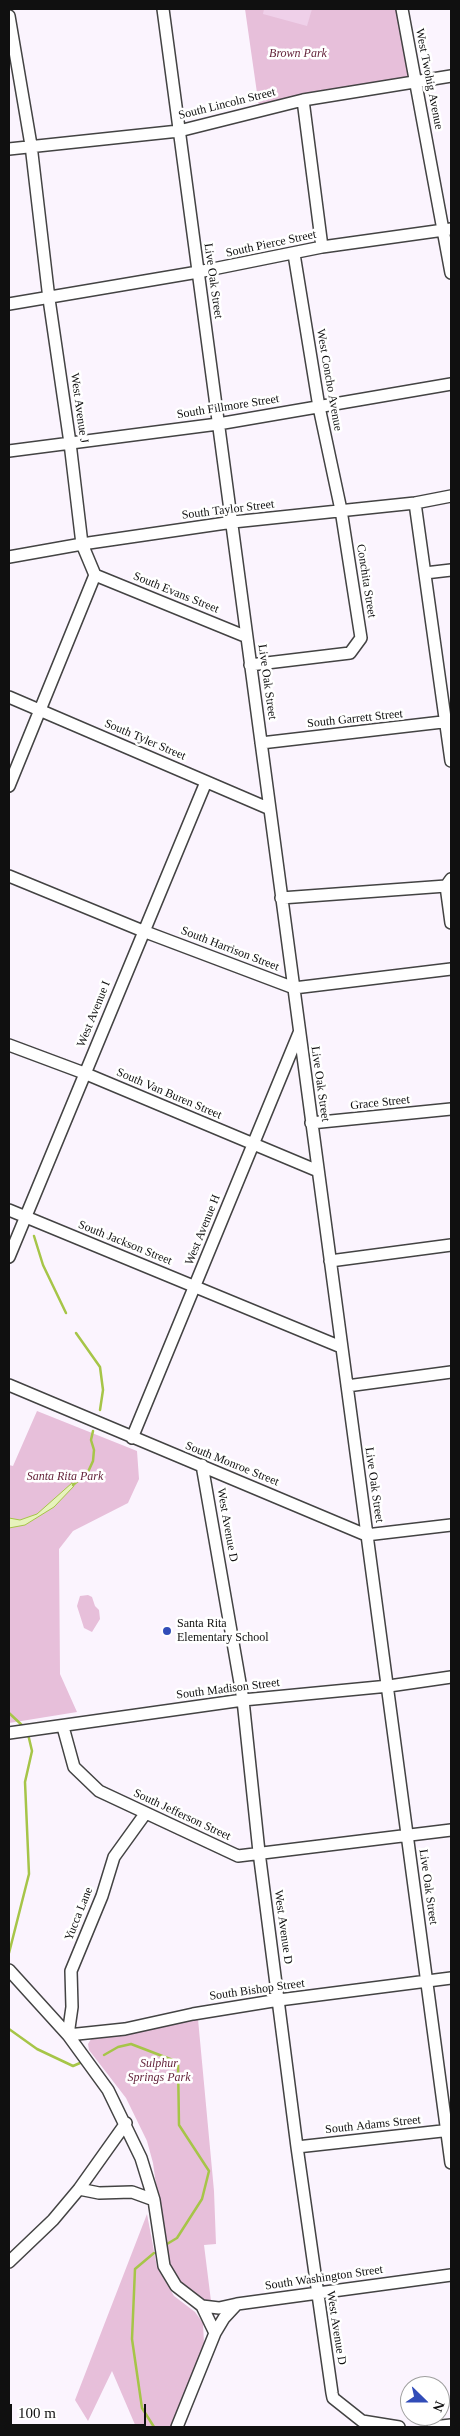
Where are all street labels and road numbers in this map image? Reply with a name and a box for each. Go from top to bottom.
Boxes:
street label: West Twohig Avenue [412,27,446,131]
street label: South Lincoln Street [177,85,277,123]
street label: South Pierce Street [225,227,317,261]
street label: Live Oak Street [201,242,225,320]
street label: West Concho Avenue [313,328,345,432]
street label: West Avenue J [67,372,91,444]
street label: South Fillmore Street [176,392,280,422]
street label: South Taylor Street [181,497,275,523]
street label: Conchita Street [353,543,379,619]
street label: South Evans Street [131,569,221,617]
street label: Live Oak Street [255,643,279,721]
street label: South Garrett Street [307,707,403,731]
street label: South Tyler Street [102,716,188,764]
street label: South Harrison Street [179,924,281,974]
street label: West Avenue I [74,979,114,1049]
street label: Live Oak Street [308,1045,332,1123]
street label: South Van Buren Street [114,1065,224,1123]
street label: Grace Street [350,1093,410,1113]
street label: West Avenue H [182,1193,224,1267]
street label: South Jackson Street [76,1218,174,1268]
street label: South Monroe Street [183,1439,281,1489]
street label: Live Oak Street [362,1446,386,1524]
street label: West Avenue D [213,1487,241,1563]
street label: South Madison Street [176,1676,280,1702]
street label: South Jefferson Street [131,1786,233,1844]
street label: Live Oak Street [416,1848,440,1926]
street label: Yucca Lane [62,1885,96,1943]
street label: West Avenue D [271,1889,295,1965]
street label: South Bishop Street [208,1976,306,2004]
street label: South Adams Street [325,2113,421,2137]
street label: South Washington Street [264,2263,384,2293]
street label: West Avenue D [323,2290,349,2366]

